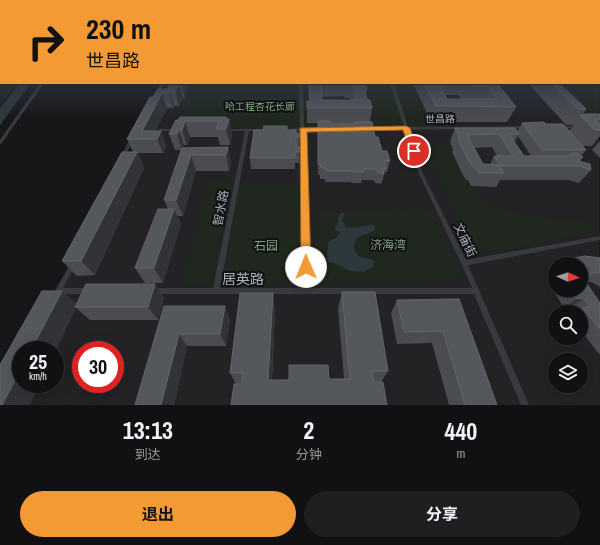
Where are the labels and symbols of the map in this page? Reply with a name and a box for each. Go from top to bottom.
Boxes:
park label: 哈工程杏花长廊 [225,100,295,113]
street label: 世昌路 [425,112,455,126]
pin [397,134,431,168]
street label: 智水路 [210,189,232,227]
street label: 文庙街 [450,220,480,260]
park label: 济海湾 [370,237,406,253]
park label: 石园 [254,238,278,254]
position arrow [285,246,327,288]
north arrow [548,257,588,297]
street label: 居英路 [222,270,264,288]
speed limit sign: 30 [72,341,124,393]

